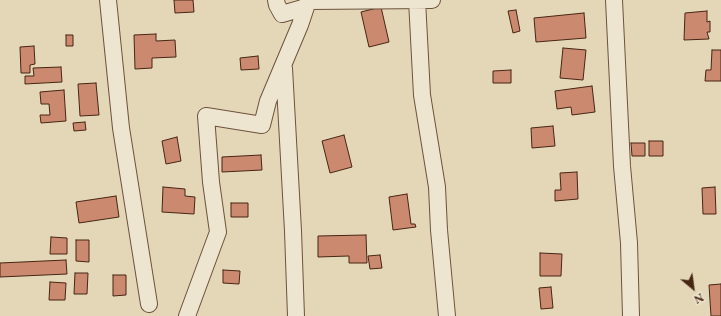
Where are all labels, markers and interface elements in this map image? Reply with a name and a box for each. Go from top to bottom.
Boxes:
north arrow [673,268,713,308]
text: N [692,290,706,307]

